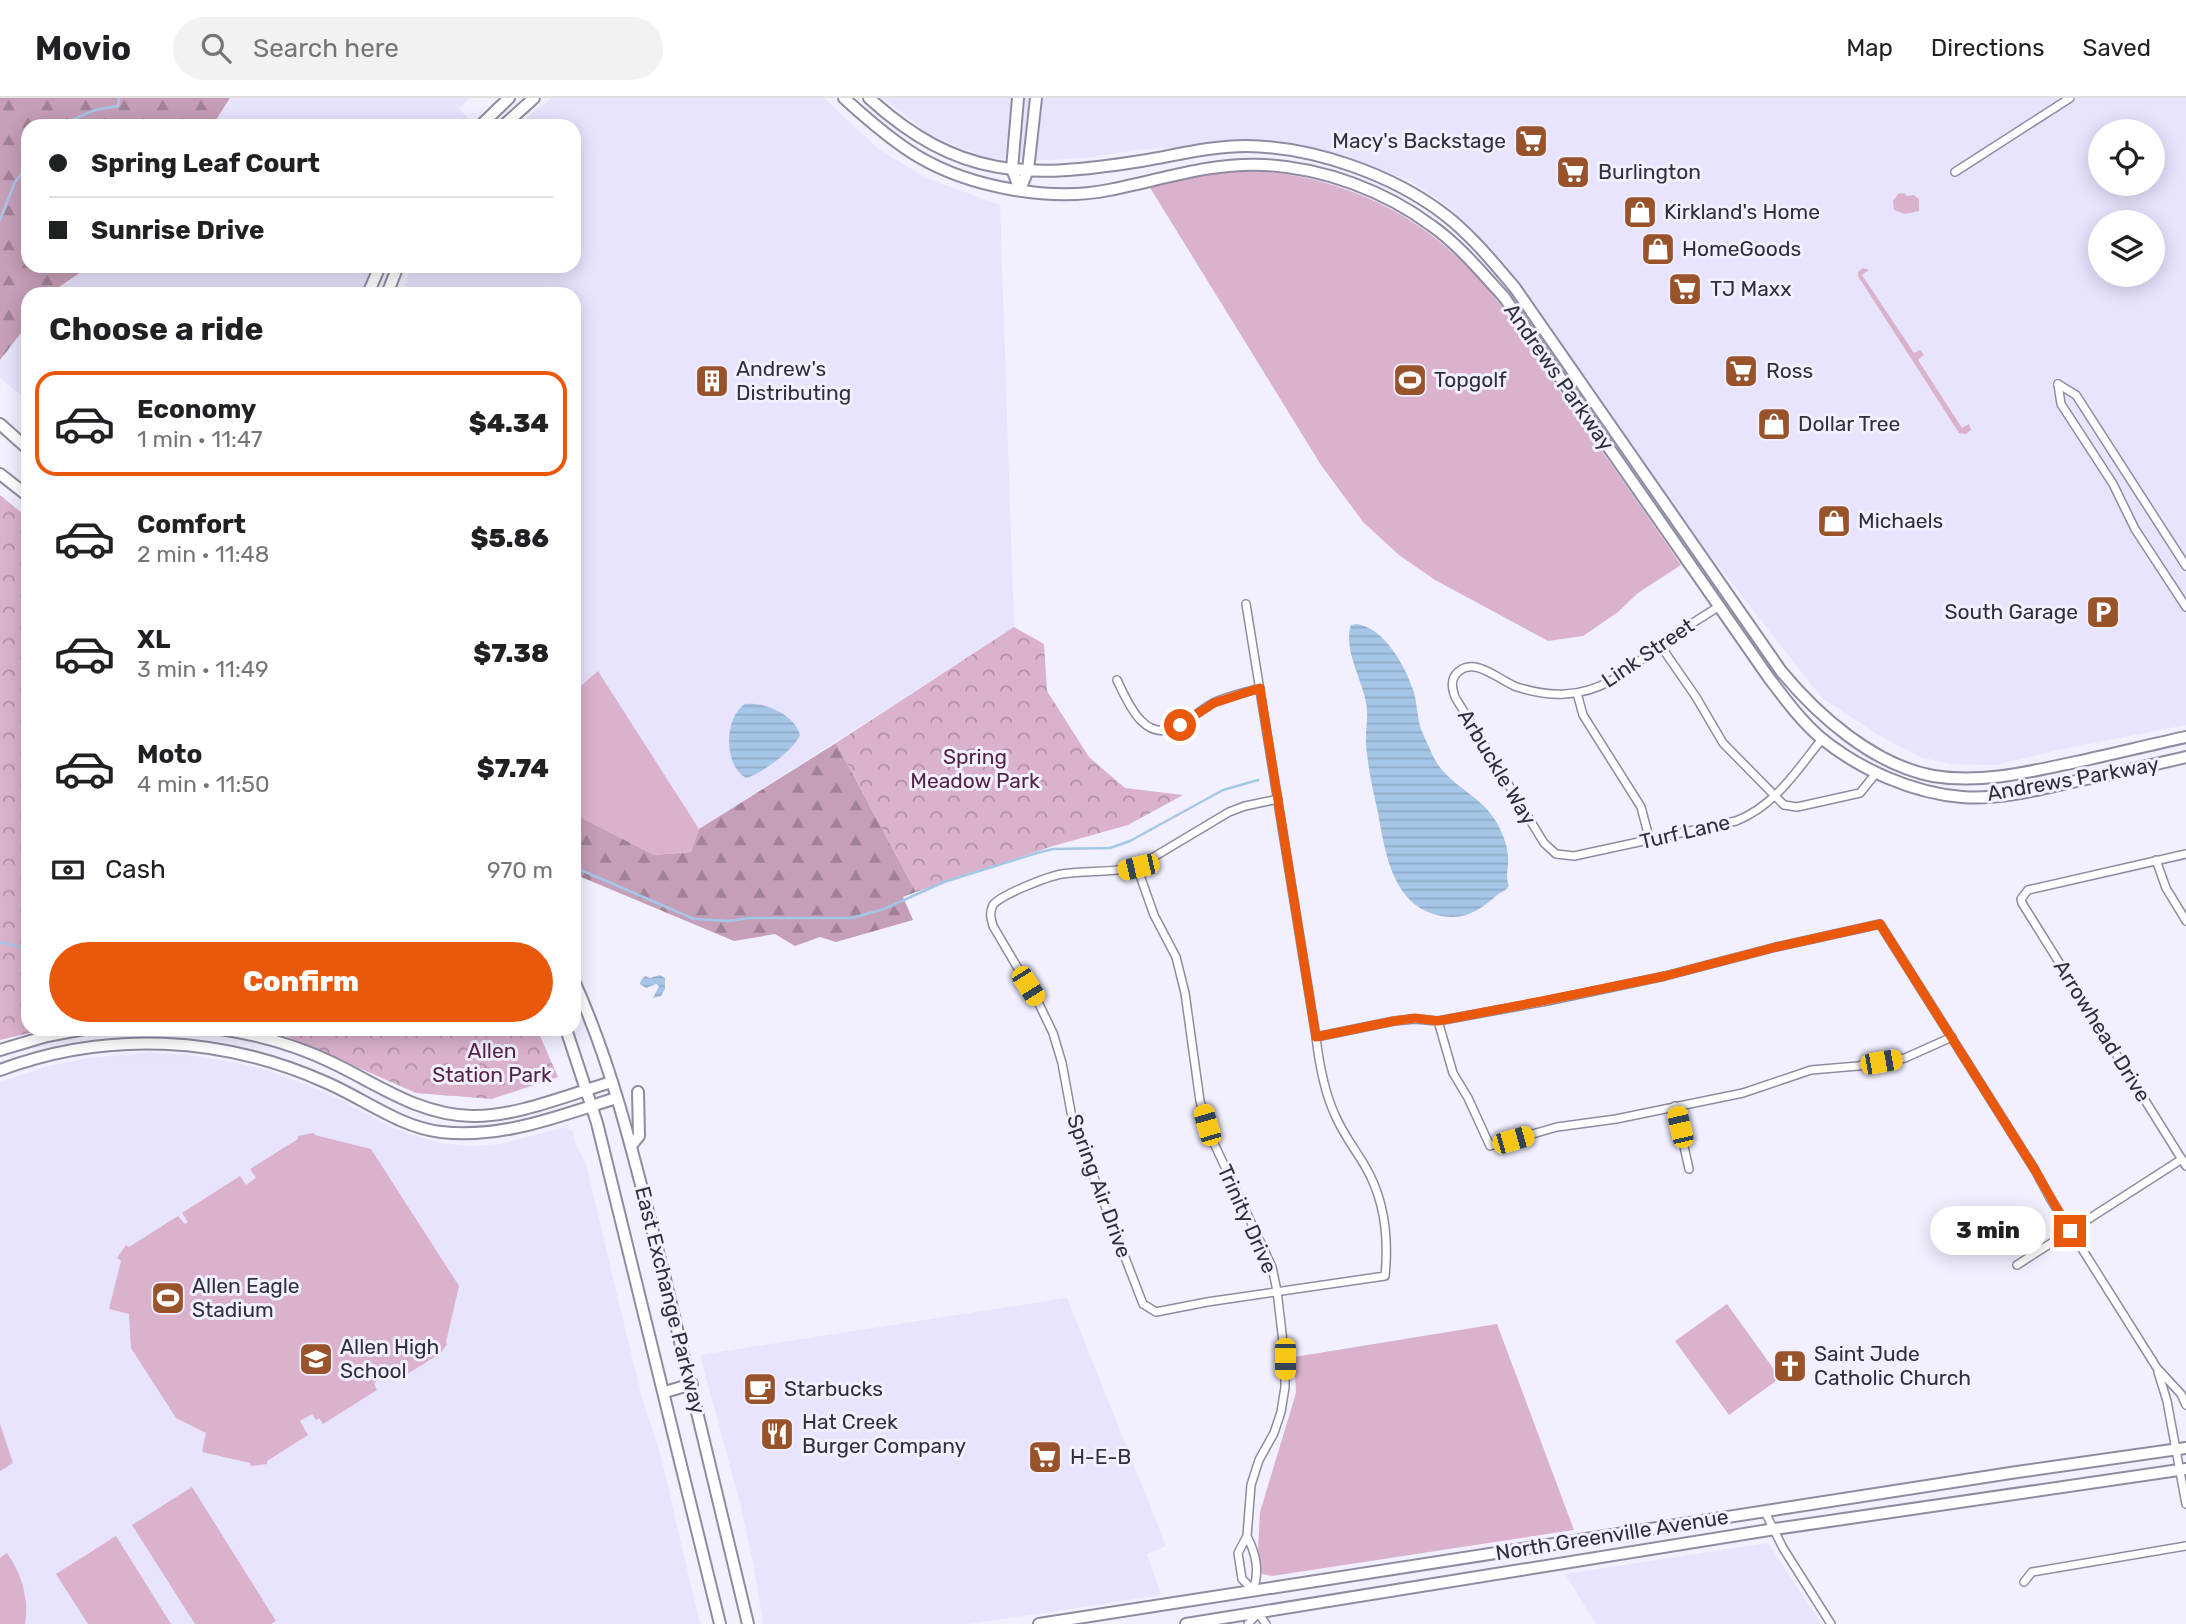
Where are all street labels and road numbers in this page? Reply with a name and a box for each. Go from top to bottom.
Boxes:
street label: Andrews Parkway [1499,298,1620,456]
street label: Link Street [1597,613,1699,693]
street label: Arbuckle Way [1453,704,1542,829]
street label: Andrews Parkway [1985,751,2161,806]
street label: Turf Lane [1637,809,1732,854]
street label: Arrowhead Drive [2049,955,2156,1106]
street label: Spring Air Drive [1062,1111,1137,1261]
street label: Trinity Drive [1212,1161,1283,1277]
street label: East Exchange Parkway [630,1184,711,1417]
street label: North Greenville Avenue [1494,1504,1730,1565]

